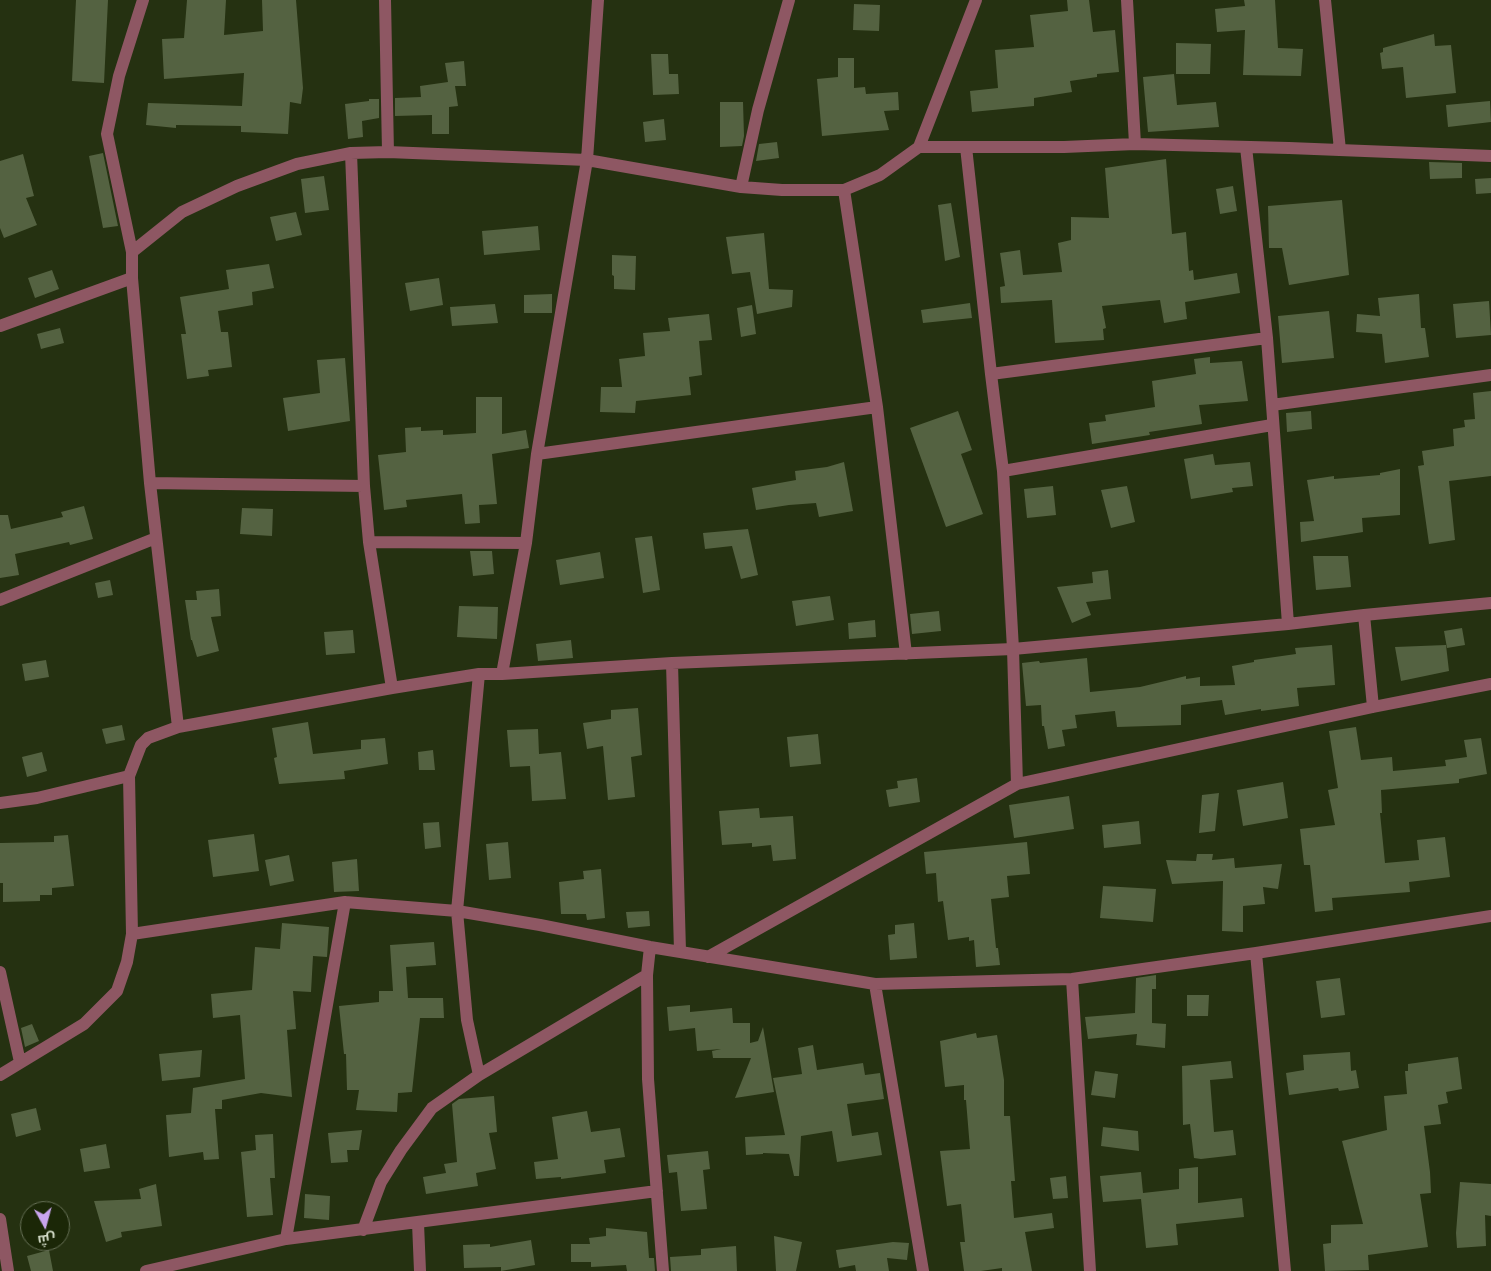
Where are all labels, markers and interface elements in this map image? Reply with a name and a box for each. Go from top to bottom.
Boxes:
north arrow [20,1201,70,1251]
text: ش [37,1230,57,1250]

